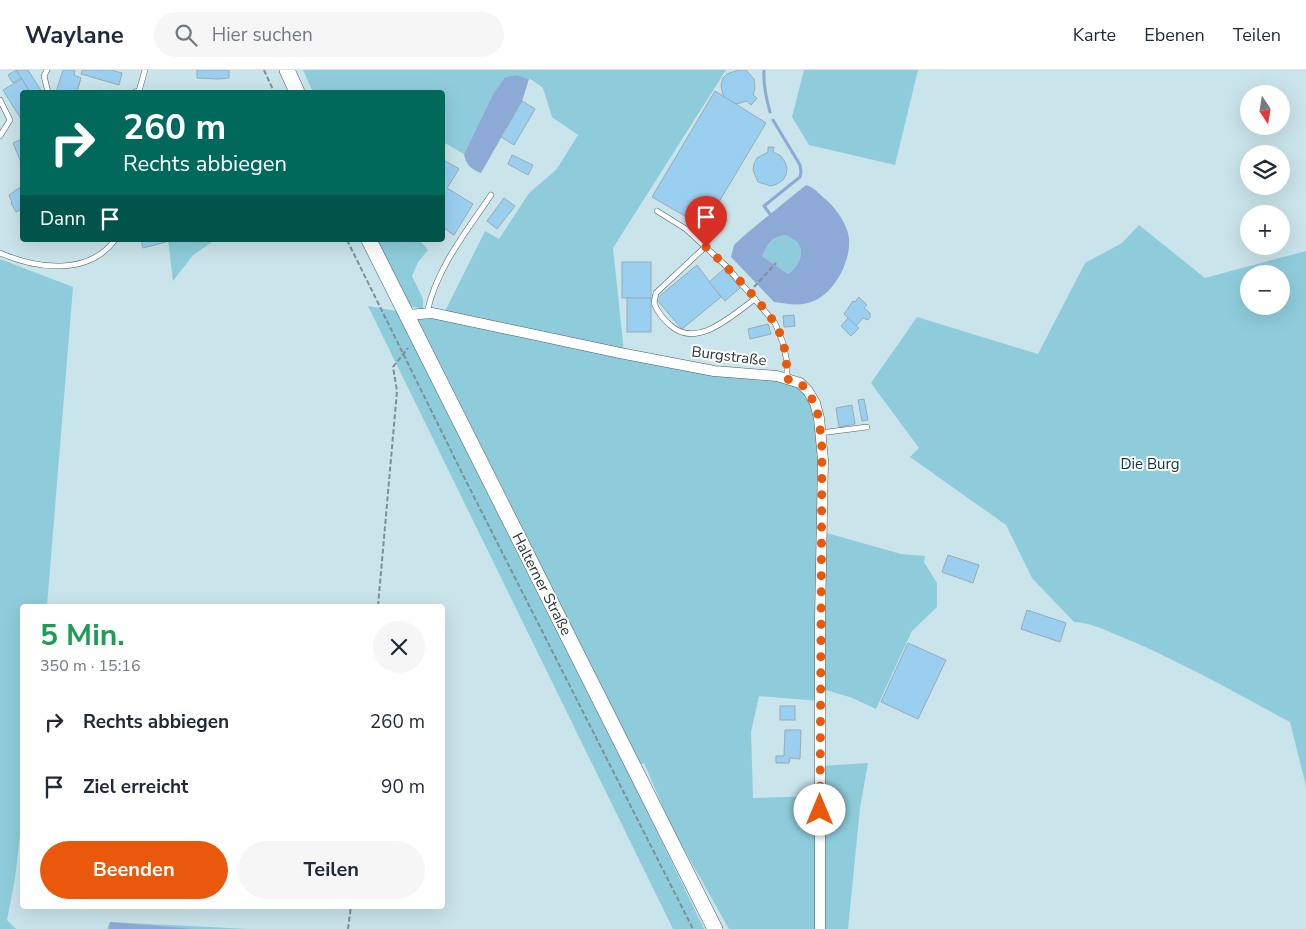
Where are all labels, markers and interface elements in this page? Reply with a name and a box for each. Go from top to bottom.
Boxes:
search box [154,12,504,57]
text: Waylane [25,19,124,51]
icon: search [172,21,200,49]
text: Hier suchen [212,22,313,48]
text: Karte [1073,23,1116,47]
text: Ebenen [1144,23,1205,47]
text: Teilen [1233,23,1281,47]
north arrow [1240,85,1290,135]
map controls [1240,85,1290,315]
text: 260 m [123,104,226,151]
icon: right [40,110,105,175]
button: layers [1240,145,1290,195]
text: Rechts abbiegen [123,149,287,179]
pin [685,196,727,247]
icon: arrive [692,203,720,231]
icon: arrive [96,205,124,233]
button: + [1240,205,1290,255]
text: Dann [40,206,86,232]
button: − [1240,265,1290,315]
street label: Burgstraße [690,341,768,371]
park label: Die Burg [1120,454,1180,474]
street label: Halterner Straße [507,529,577,639]
text: 5 Min. [40,615,125,656]
button: close [373,621,425,673]
text: 350 m · 15:16 [40,655,141,677]
icon: right [40,708,68,736]
text: Rechts abbiegen [83,709,229,735]
text: 260 m [370,709,425,735]
icon: arrive [40,773,68,801]
text: Ziel erreicht [83,774,188,800]
text: 90 m [381,774,425,800]
position arrow [793,783,845,835]
button: Beenden [40,841,228,899]
button: Teilen [238,841,425,899]

